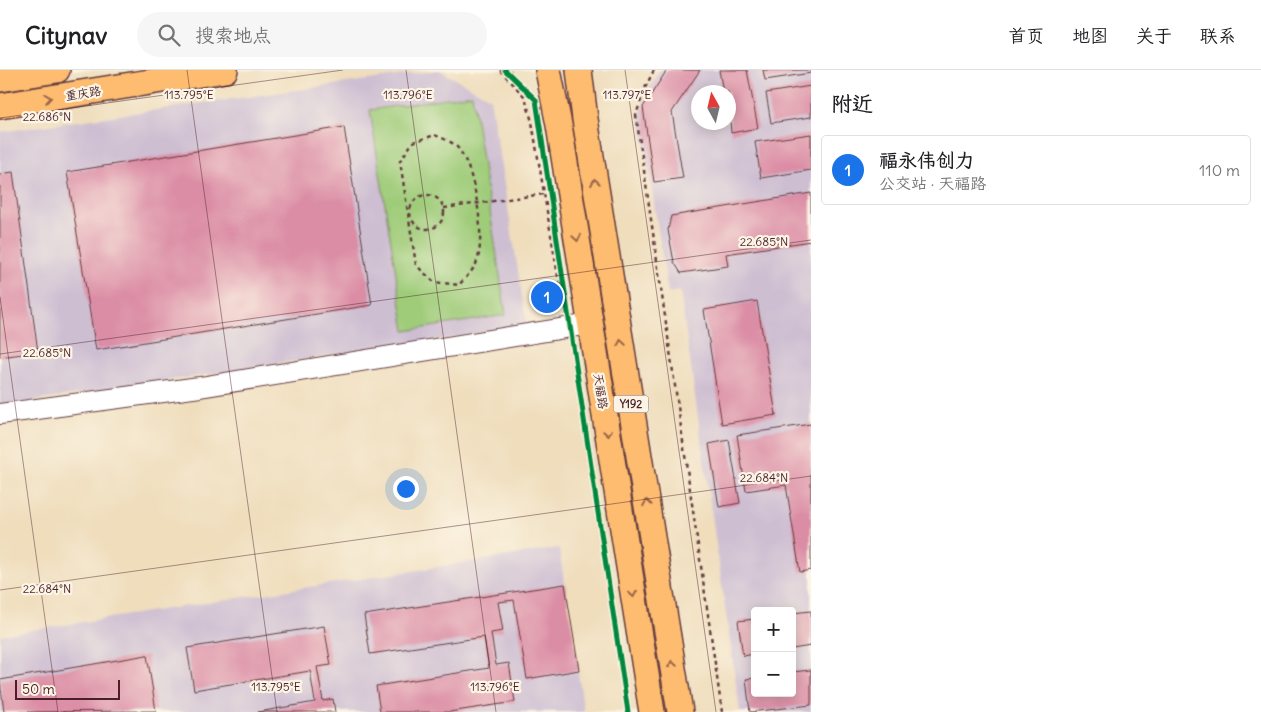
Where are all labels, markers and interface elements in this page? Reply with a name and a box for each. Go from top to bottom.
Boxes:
search box [137,12,487,57]
text: Citynav [25,20,107,50]
icon: search [155,21,183,49]
text: 搜索地点 [195,23,271,47]
text: 首页 [1008,24,1044,47]
text: 地图 [1072,24,1108,47]
text: 关于 [1136,24,1172,47]
text: 联系 [1200,24,1236,47]
street label: 重庆路 [64,83,102,103]
north arrow [691,85,736,130]
text: 113.795°E [164,87,214,102]
text: 113.796°E [383,87,433,102]
text: 113.797°E [603,87,651,102]
text: 附近 [831,90,873,117]
one-way arrow [44,94,52,104]
text: 22.686°N [23,109,71,124]
text: 福永伟创力 [879,148,974,172]
text: 1 [845,160,851,180]
text: 110 m [1199,160,1240,180]
text: 公交站 · 天福路 [879,173,986,193]
one-way arrow [591,178,601,187]
one-way arrow [571,234,582,242]
text: 22.685°N [740,234,788,249]
pin: 1 [531,278,563,316]
one-way arrow [616,339,626,347]
text: 22.685°N [23,345,71,360]
street label: 天福路 [591,372,611,410]
road number: Y192 [614,396,648,412]
one-way arrow [602,429,612,438]
text: 22.684°N [740,470,788,485]
your location [393,476,419,502]
one-way arrow [642,499,652,508]
text: 22.684°N [23,581,71,596]
one-way arrow [627,590,638,598]
map controls [751,607,796,697]
button: + [751,607,796,652]
button: − [751,652,796,697]
one-way arrow [668,660,678,668]
scale bar [15,677,120,700]
text: 113.795°E [251,679,301,694]
text: 113.796°E [470,679,520,694]
text: 50 m [22,680,55,698]

